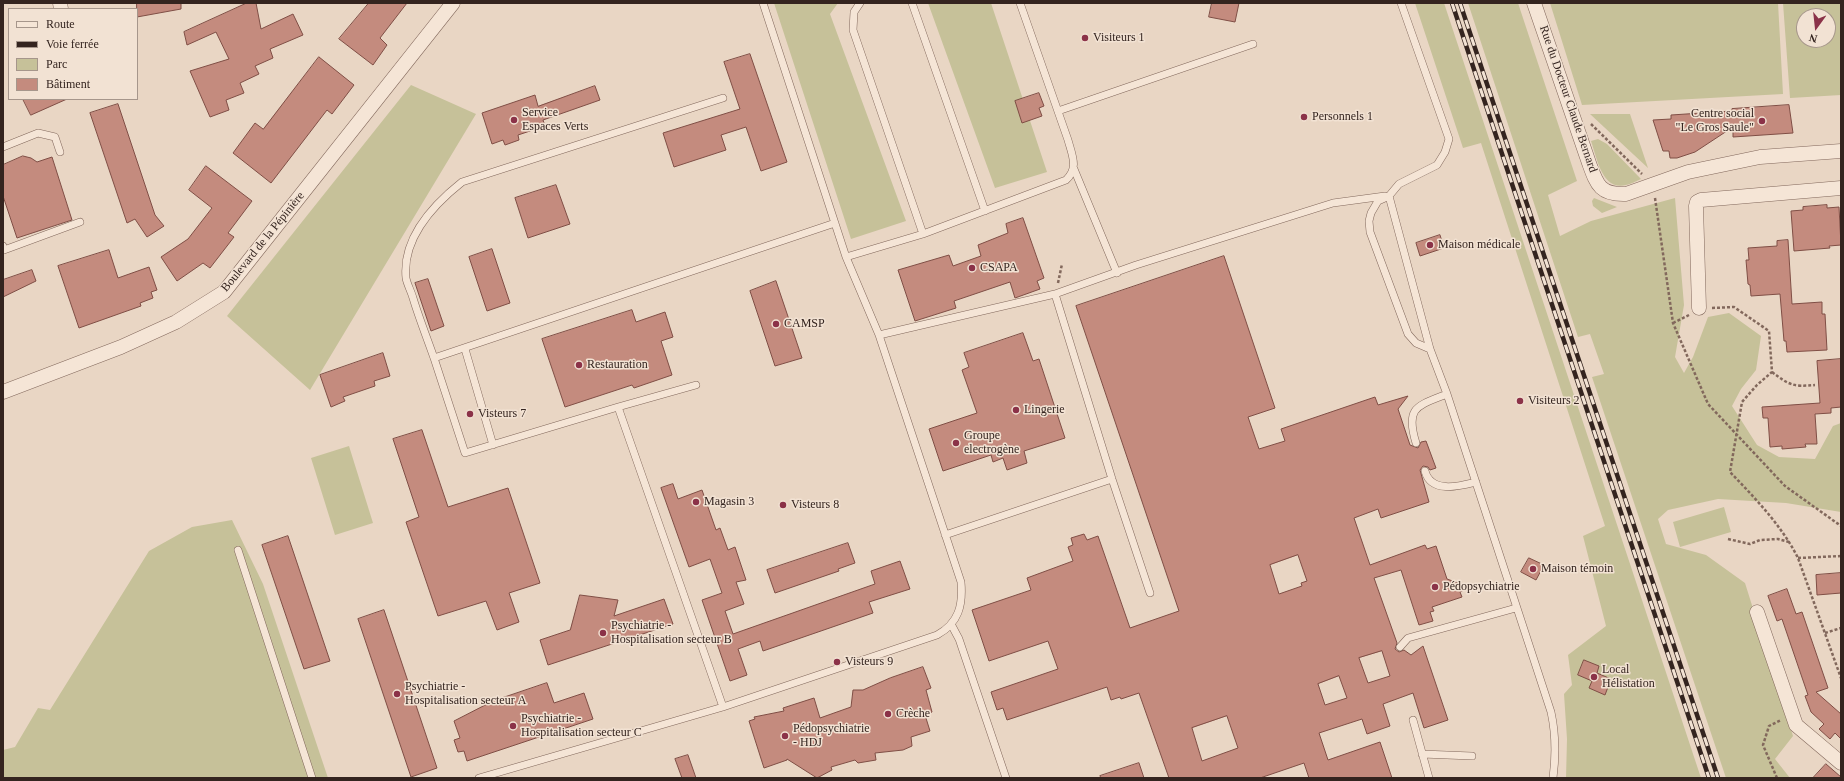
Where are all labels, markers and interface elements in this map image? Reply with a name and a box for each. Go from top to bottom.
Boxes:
legend [8,8,138,100]
north arrow [1796,8,1836,48]
text: Route [46,17,75,31]
street label: Rue du Docteur Claude Bernard [1536,24,1600,174]
place label: Visiteurs 1 [1093,31,1145,45]
text: N [1808,32,1819,45]
marker: Visiteurs 1 [1080,33,1090,43]
text: Voie ferrée [46,37,99,51]
text: Parc [46,57,67,71]
text: Bâtiment [46,77,90,91]
place label: Service Espaces Verts [522,106,588,134]
place label: Centre social "Le Gros Saule" [1676,107,1754,135]
place label: Personnels 1 [1312,110,1373,124]
marker: Personnels 1 [1299,112,1309,122]
marker: Service Espaces Verts [509,115,519,125]
marker: Centre social "Le Gros Saule" [1757,116,1767,126]
street label: Boulevard de la Pépinière [218,189,308,295]
place label: Maison médicale [1438,238,1520,252]
marker: Maison médicale [1425,240,1435,250]
place label: CSAPA [980,261,1018,275]
marker: CSAPA [967,263,977,273]
place label: CAMSP [784,317,825,331]
marker: CAMSP [771,319,781,329]
place label: Restauration [587,358,648,372]
marker: Restauration [574,360,584,370]
place label: Visiteurs 2 [1528,394,1580,408]
marker: Visiteurs 2 [1515,396,1525,406]
place label: Lingerie [1024,403,1065,417]
marker: Lingerie [1011,405,1021,415]
place label: Visteurs 7 [478,407,526,421]
marker: Visteurs 7 [465,409,475,419]
place label: Groupe electrogène [964,429,1019,457]
marker: Groupe electrogène [951,438,961,448]
place label: Magasin 3 [704,495,754,509]
marker: Magasin 3 [691,497,701,507]
place label: Visteurs 8 [791,498,839,512]
marker: Visteurs 8 [778,500,788,510]
place label: Maison témoin [1541,562,1613,576]
marker: Maison témoin [1528,564,1538,574]
place label: Pédopsychiatrie [1443,580,1520,594]
marker: Pédopsychiatrie [1430,582,1440,592]
place label: Psychiatrie - Hospitalisation secteur B [611,619,732,647]
marker: Psychiatrie - Hospitalisation secteur B [598,628,608,638]
place label: Visteurs 9 [845,655,893,669]
marker: Visteurs 9 [832,657,842,667]
place label: Local Hélistation [1602,663,1655,691]
marker: Local Hélistation [1589,672,1599,682]
place label: Psychiatrie - Hospitalisation secteur A [405,680,526,708]
marker: Psychiatrie - Hospitalisation secteur A [392,689,402,699]
place label: Crèche [896,707,930,721]
marker: Crèche [883,709,893,719]
place label: Psychiatrie - Hospitalisation secteur C [521,712,642,740]
marker: Psychiatrie - Hospitalisation secteur C [508,721,518,731]
place label: Pédopsychiatrie - HDJ [793,722,870,750]
marker: Pédopsychiatrie - HDJ [780,731,790,741]

